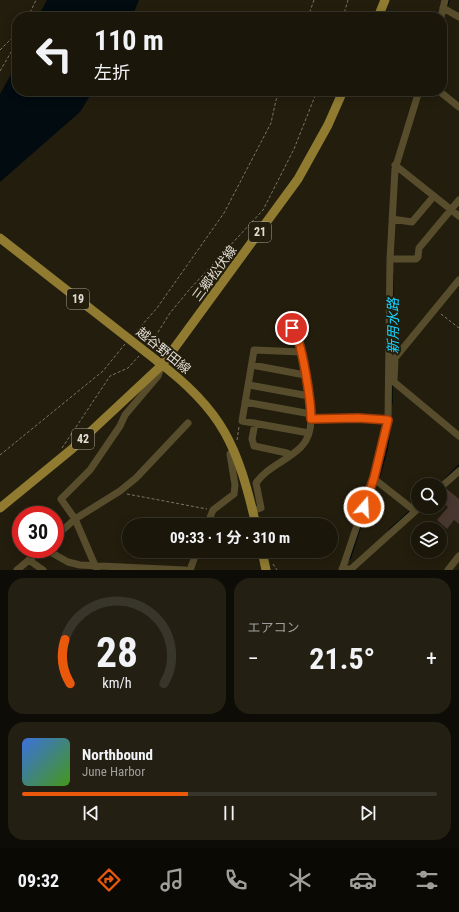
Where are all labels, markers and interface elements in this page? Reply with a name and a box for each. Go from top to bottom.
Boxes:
text: 110 m [94,24,164,57]
icon: left [28,28,80,80]
text: 左折 [94,62,130,83]
road number: 21 [249,222,271,242]
street label: 三郷松伏線 [189,243,240,304]
road number: 19 [67,289,89,309]
water label: 新用水路 [385,297,401,354]
pin [275,311,309,345]
icon: arrive [281,317,303,339]
street label: 越谷野田線 [134,324,194,377]
road number: 42 [72,429,94,449]
map controls [411,478,447,558]
button: search [411,478,447,514]
position arrow [343,486,385,528]
speed limit sign: 30 [12,506,64,558]
button: layers [411,522,447,558]
text: 09:33 · 1 分 · 310 m [170,529,290,547]
text: エアコン [248,620,300,635]
text: 28 [96,628,138,677]
text: 21.5° [309,641,375,676]
text: − [248,646,259,671]
text: + [426,646,437,671]
text: km/h [102,675,131,691]
text: Northbound [82,746,153,764]
text: June Harbor [82,764,145,779]
icon: previous [80,802,102,824]
icon: pause [218,802,240,824]
icon: next [357,802,379,824]
icon: directions [95,866,123,894]
icon: music [158,866,186,894]
icon: phone [222,866,250,894]
icon: climate [286,866,314,894]
icon: car [349,866,377,894]
icon: filters [413,866,441,894]
text: 09:32 [18,870,59,891]

